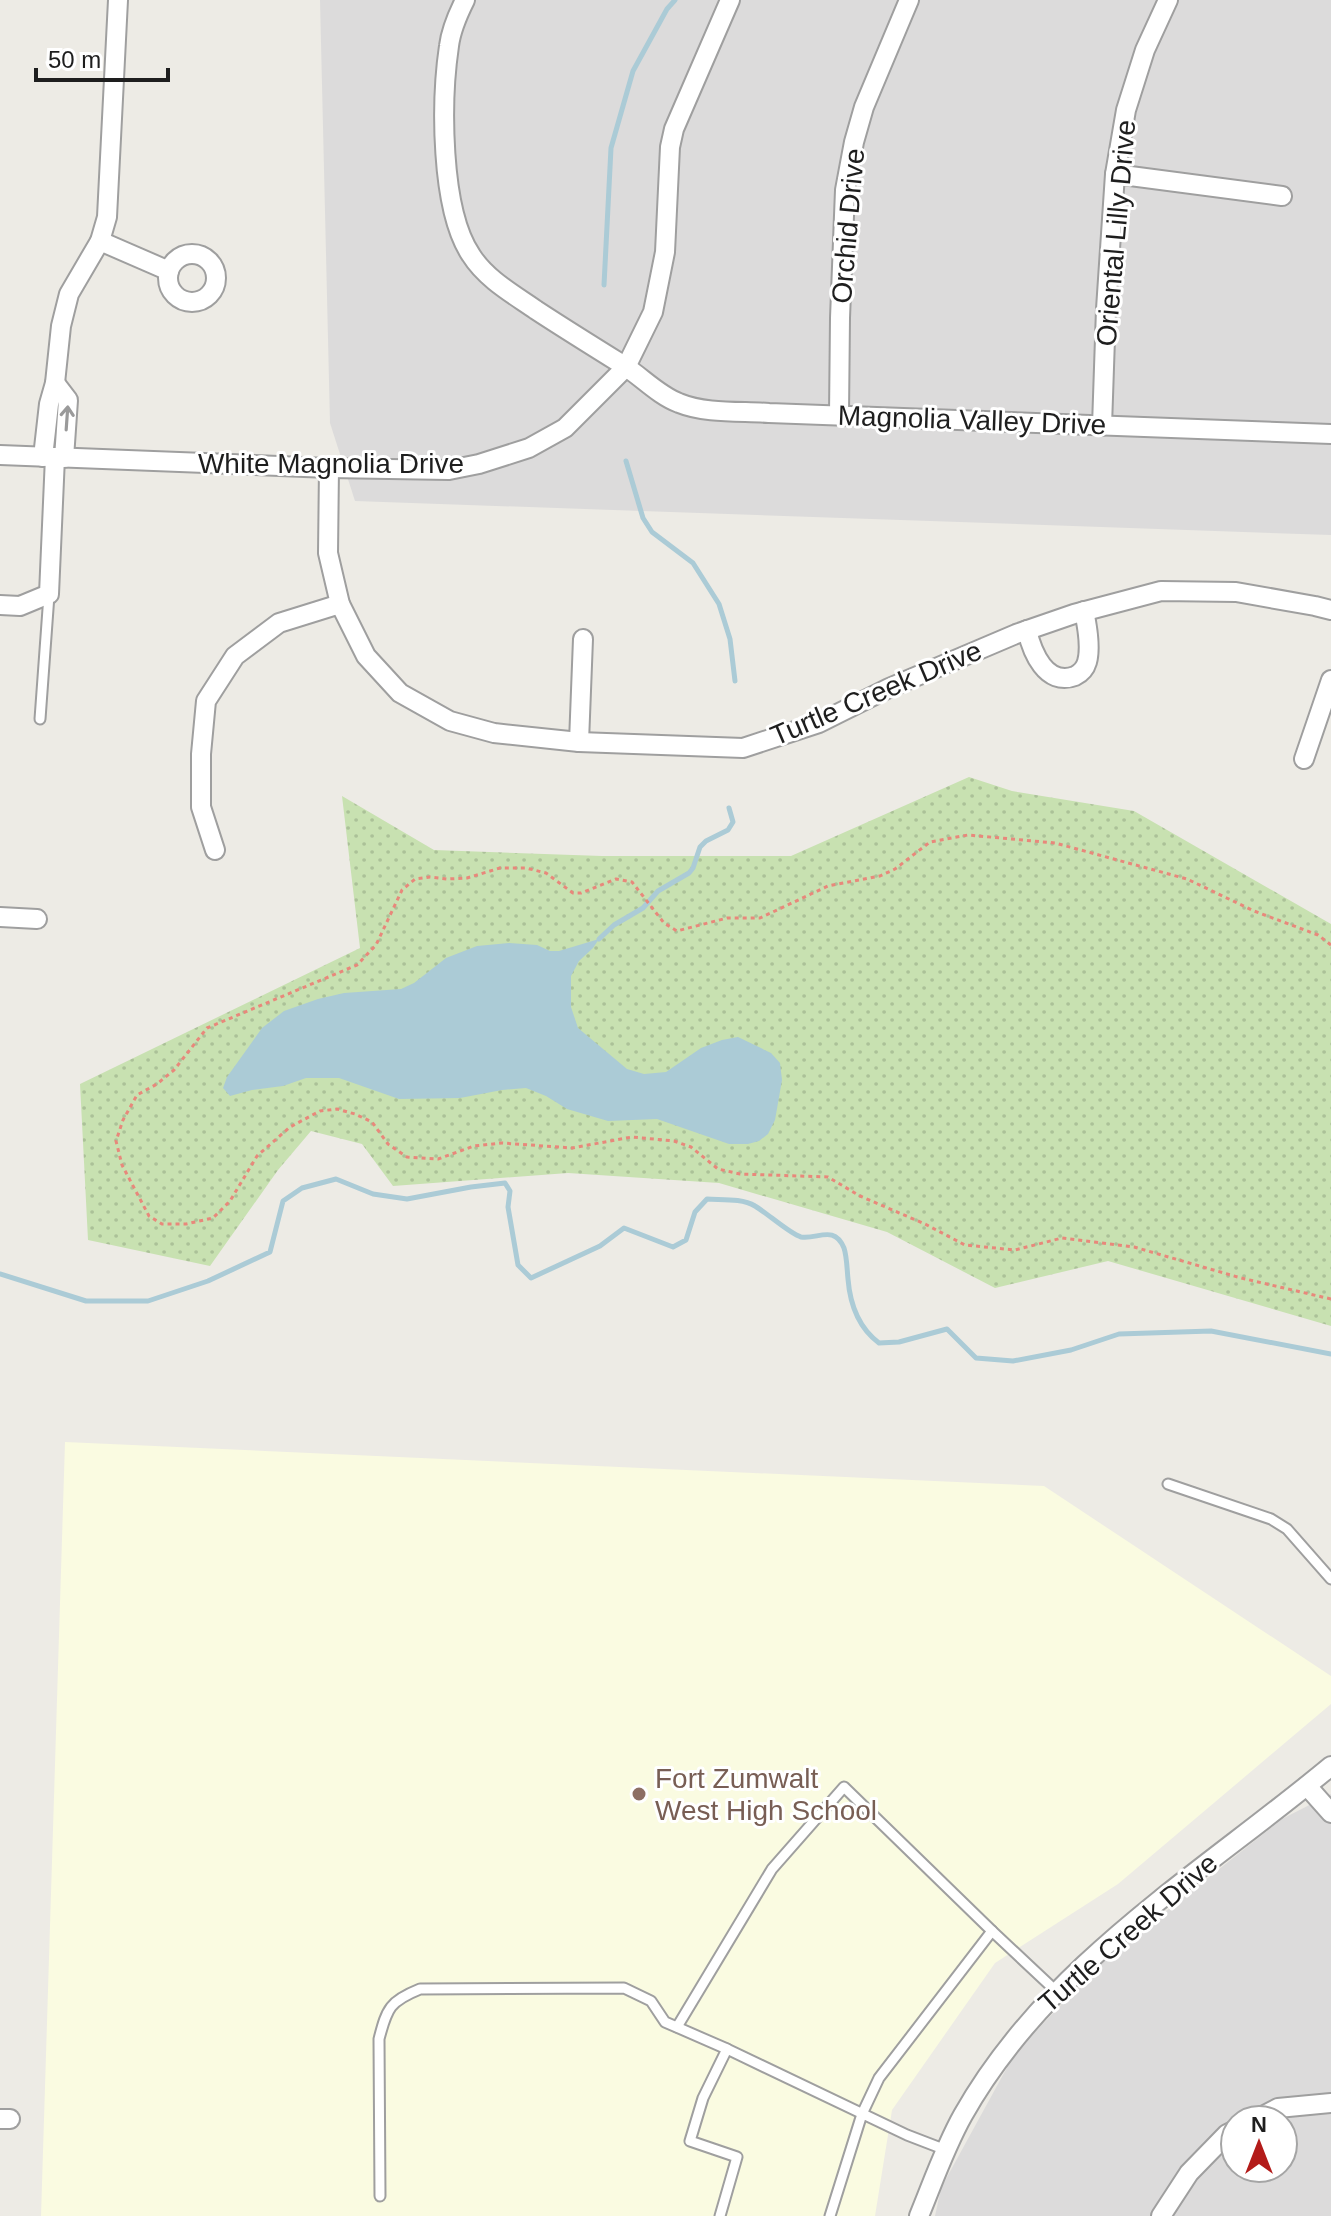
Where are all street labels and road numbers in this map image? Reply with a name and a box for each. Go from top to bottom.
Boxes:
street label: Oriental Lilly Drive [1091,118,1141,348]
street label: Orchid Drive [826,147,870,305]
street label: Magnolia Valley Drive [837,400,1107,440]
street label: White Magnolia Drive [198,448,464,479]
street label: Turtle Creek Drive [766,635,986,751]
street label: Turtle Creek Drive [1033,1847,1223,2019]

